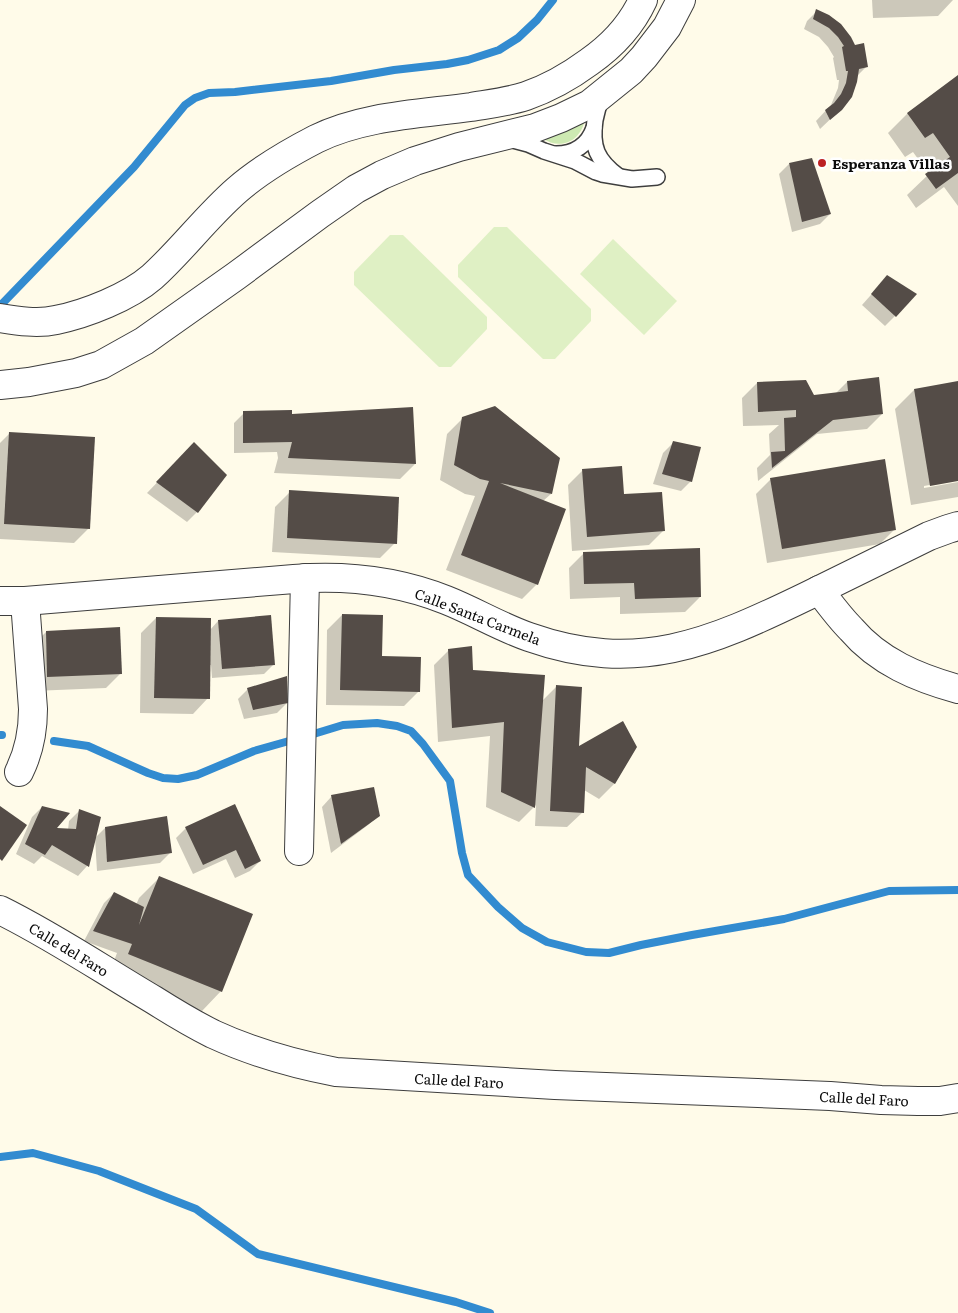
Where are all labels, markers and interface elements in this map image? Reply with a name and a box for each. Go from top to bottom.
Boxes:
place label: Esperanza Villas [832,153,950,173]
marker: Esperanza Villas [816,157,828,169]
street label: Calle Santa Carmela [412,583,544,649]
street label: Calle del Faro [25,917,113,981]
street label: Calle del Faro [414,1068,504,1092]
street label: Calle del Faro [819,1086,909,1110]

